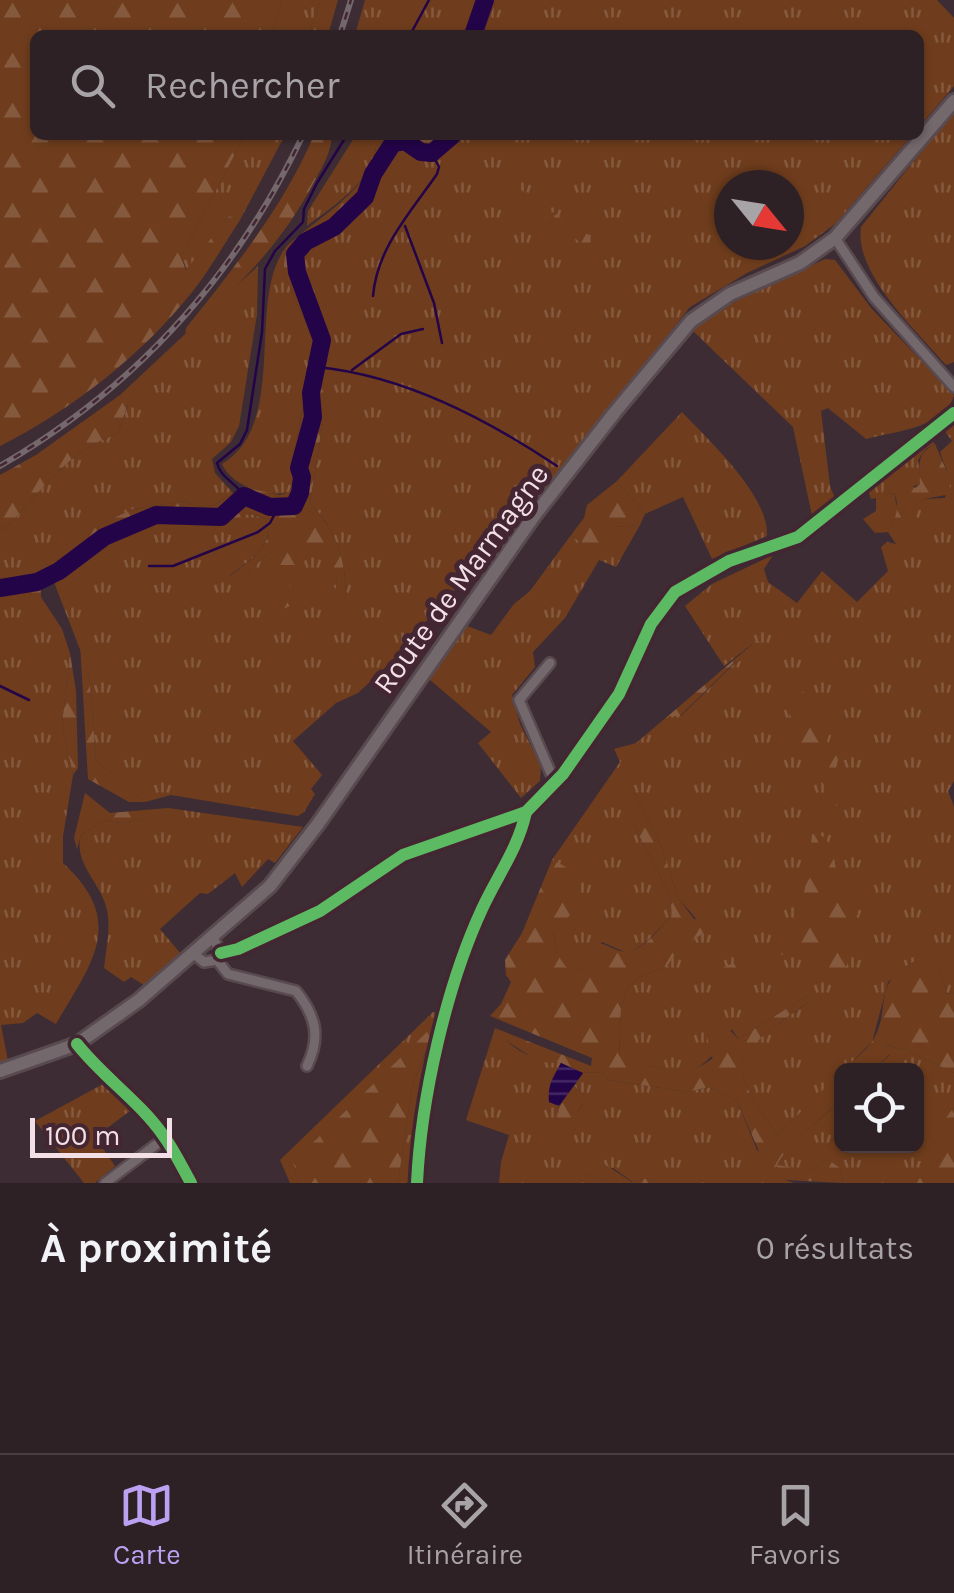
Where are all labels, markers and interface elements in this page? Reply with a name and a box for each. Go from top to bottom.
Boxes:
search box [30,30,924,140]
icon: search [65,58,120,113]
text: Rechercher [145,63,339,108]
north arrow [714,170,804,260]
street label: Route de Marmagne [366,457,556,701]
map controls [834,1063,924,1153]
button: locate [834,1063,924,1153]
scale bar [30,1113,172,1158]
text: 100 m [45,1119,120,1152]
text: À proximité [40,1223,272,1273]
text: 0 résultats [756,1230,914,1267]
tab: Carte [113,1478,181,1571]
tab: Itinéraire [407,1478,523,1571]
tab: Favoris [749,1478,841,1571]

